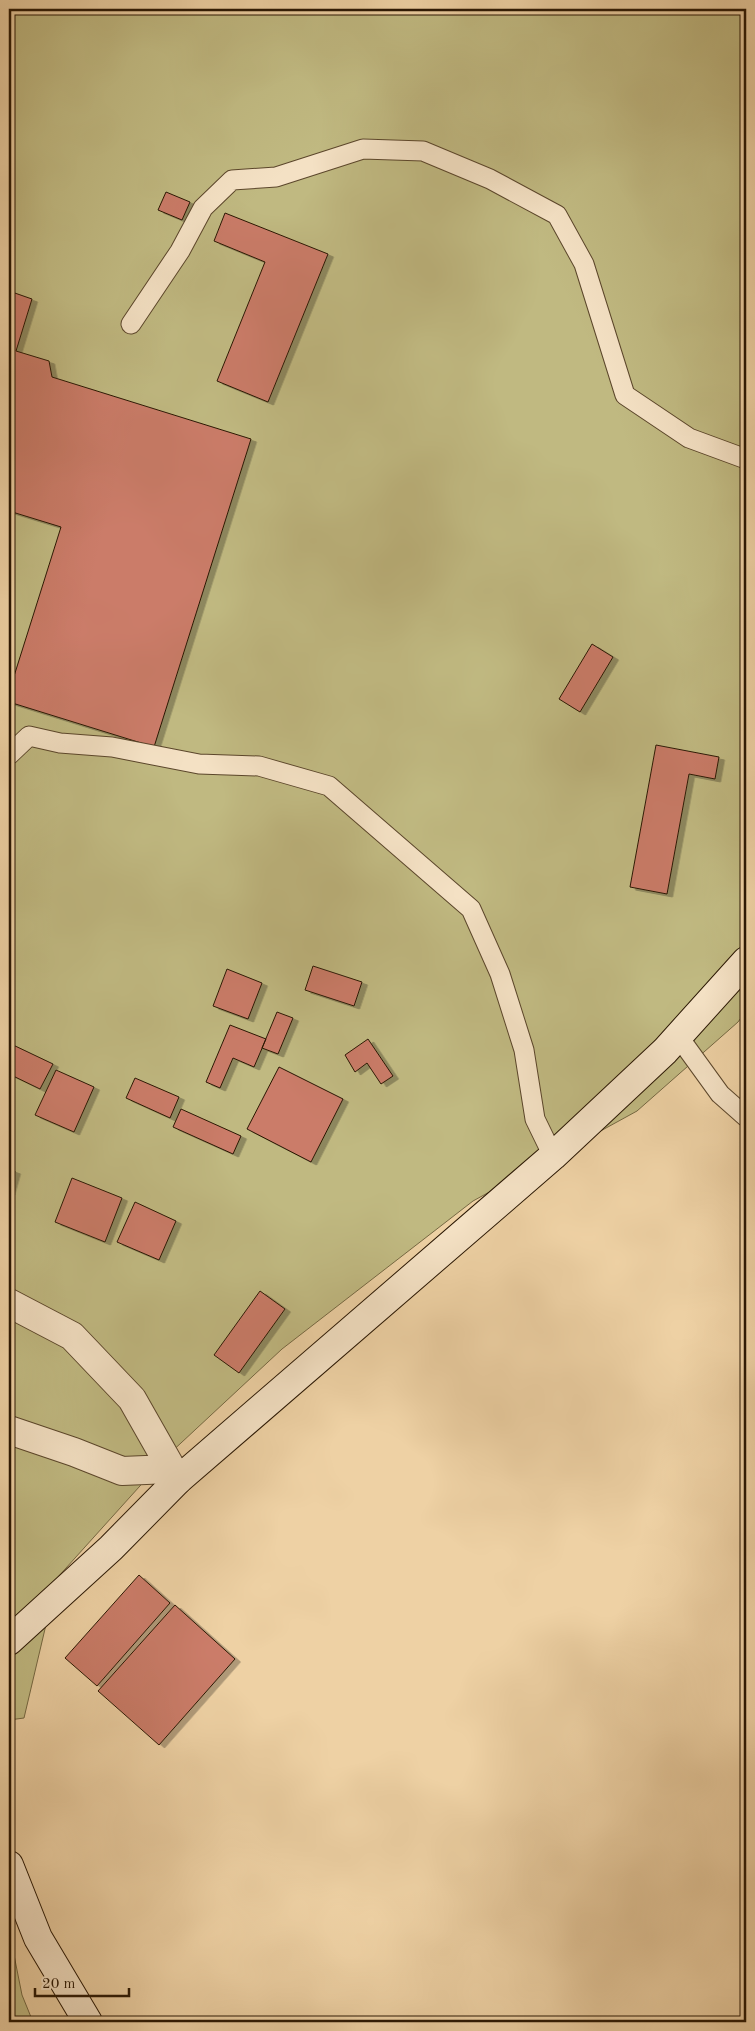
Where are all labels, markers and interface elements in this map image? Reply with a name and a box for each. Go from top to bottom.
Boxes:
scale bar [35,1966,129,1998]
text: 20 m [42,1977,76,1992]

